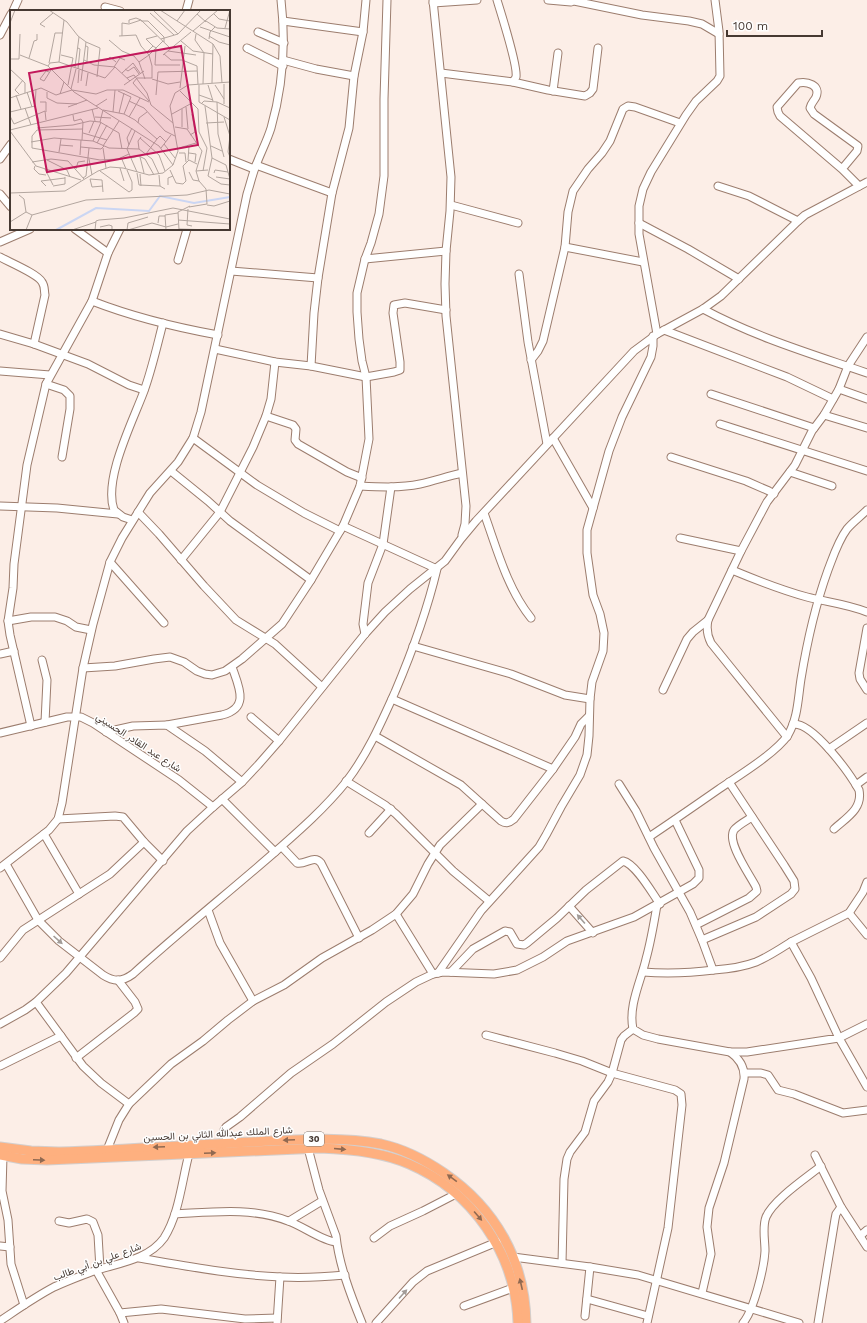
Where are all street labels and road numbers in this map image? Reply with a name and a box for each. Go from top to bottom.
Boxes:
street label: شارع عبد القادر الحسيني [92,711,183,777]
street label: شارع الملك عبدالله الثاني بن الحسين [143,1124,293,1146]
road number: 30 [304,1132,324,1146]
street label: شارع علي بن أبي طالب [52,1240,144,1285]

